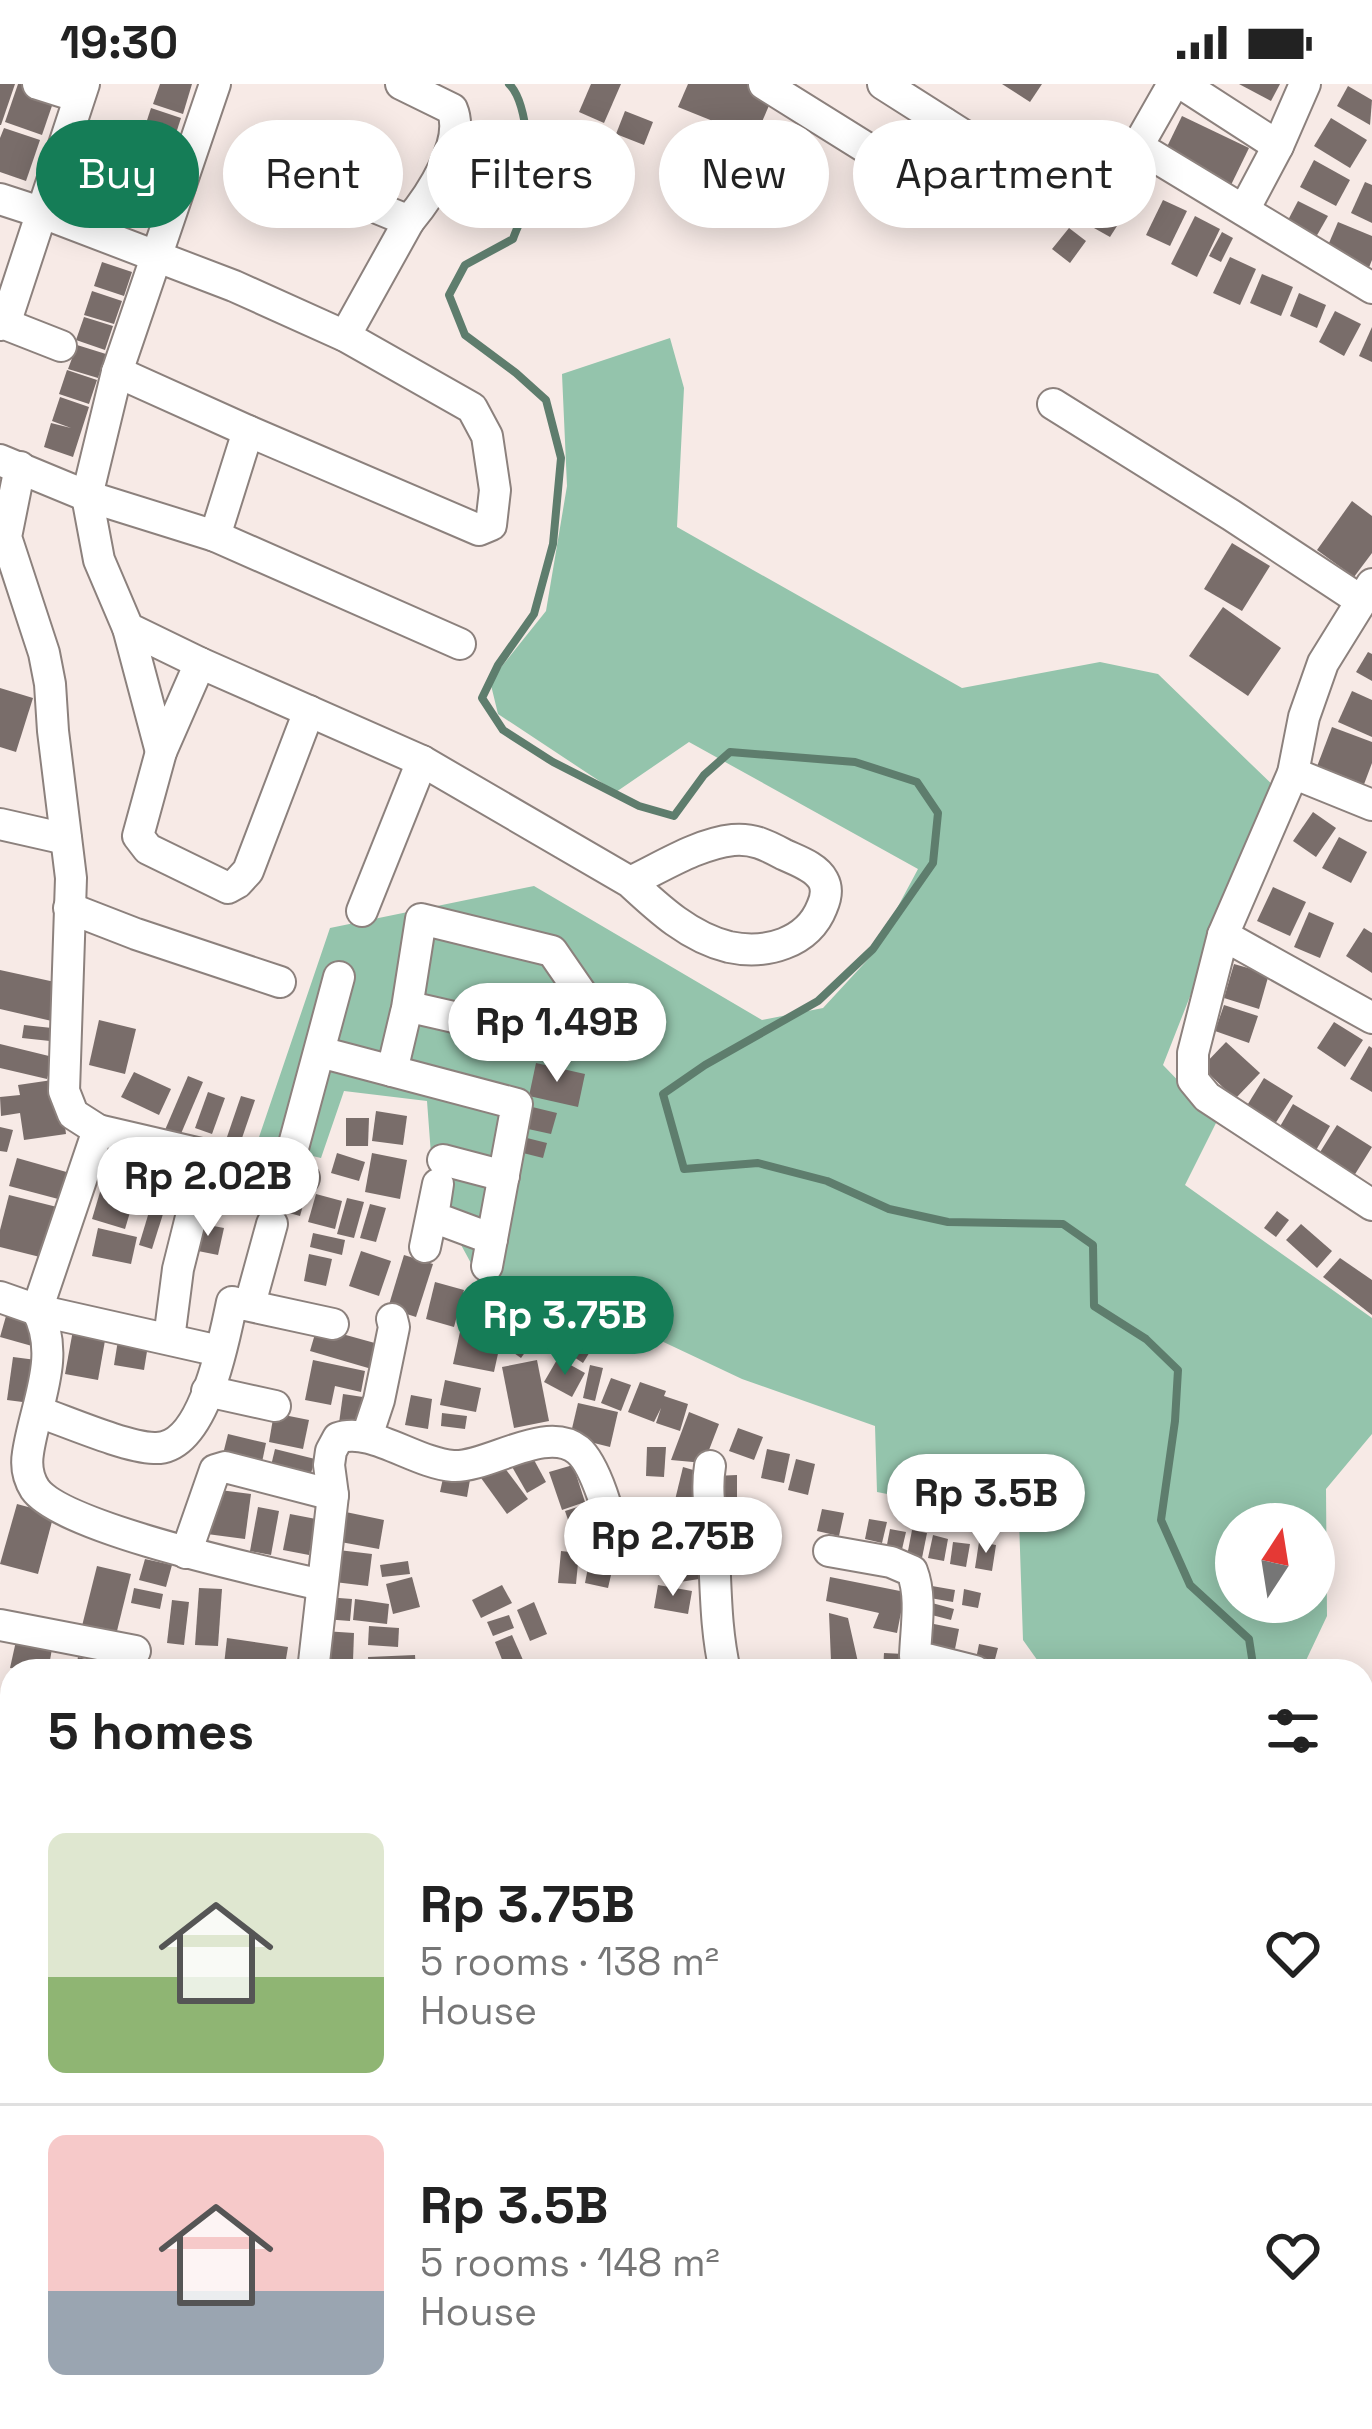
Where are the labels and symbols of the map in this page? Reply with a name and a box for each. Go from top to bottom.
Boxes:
pin: Rp 1.49B [433,983,681,1085]
pin: Rp 2.02B [84,1137,332,1239]
pin: Rp 3.75B [441,1276,689,1378]
pin: Rp 3.5B [875,1454,1097,1556]
pin: Rp 2.75B [549,1497,797,1599]
north arrow [1215,1503,1335,1623]

